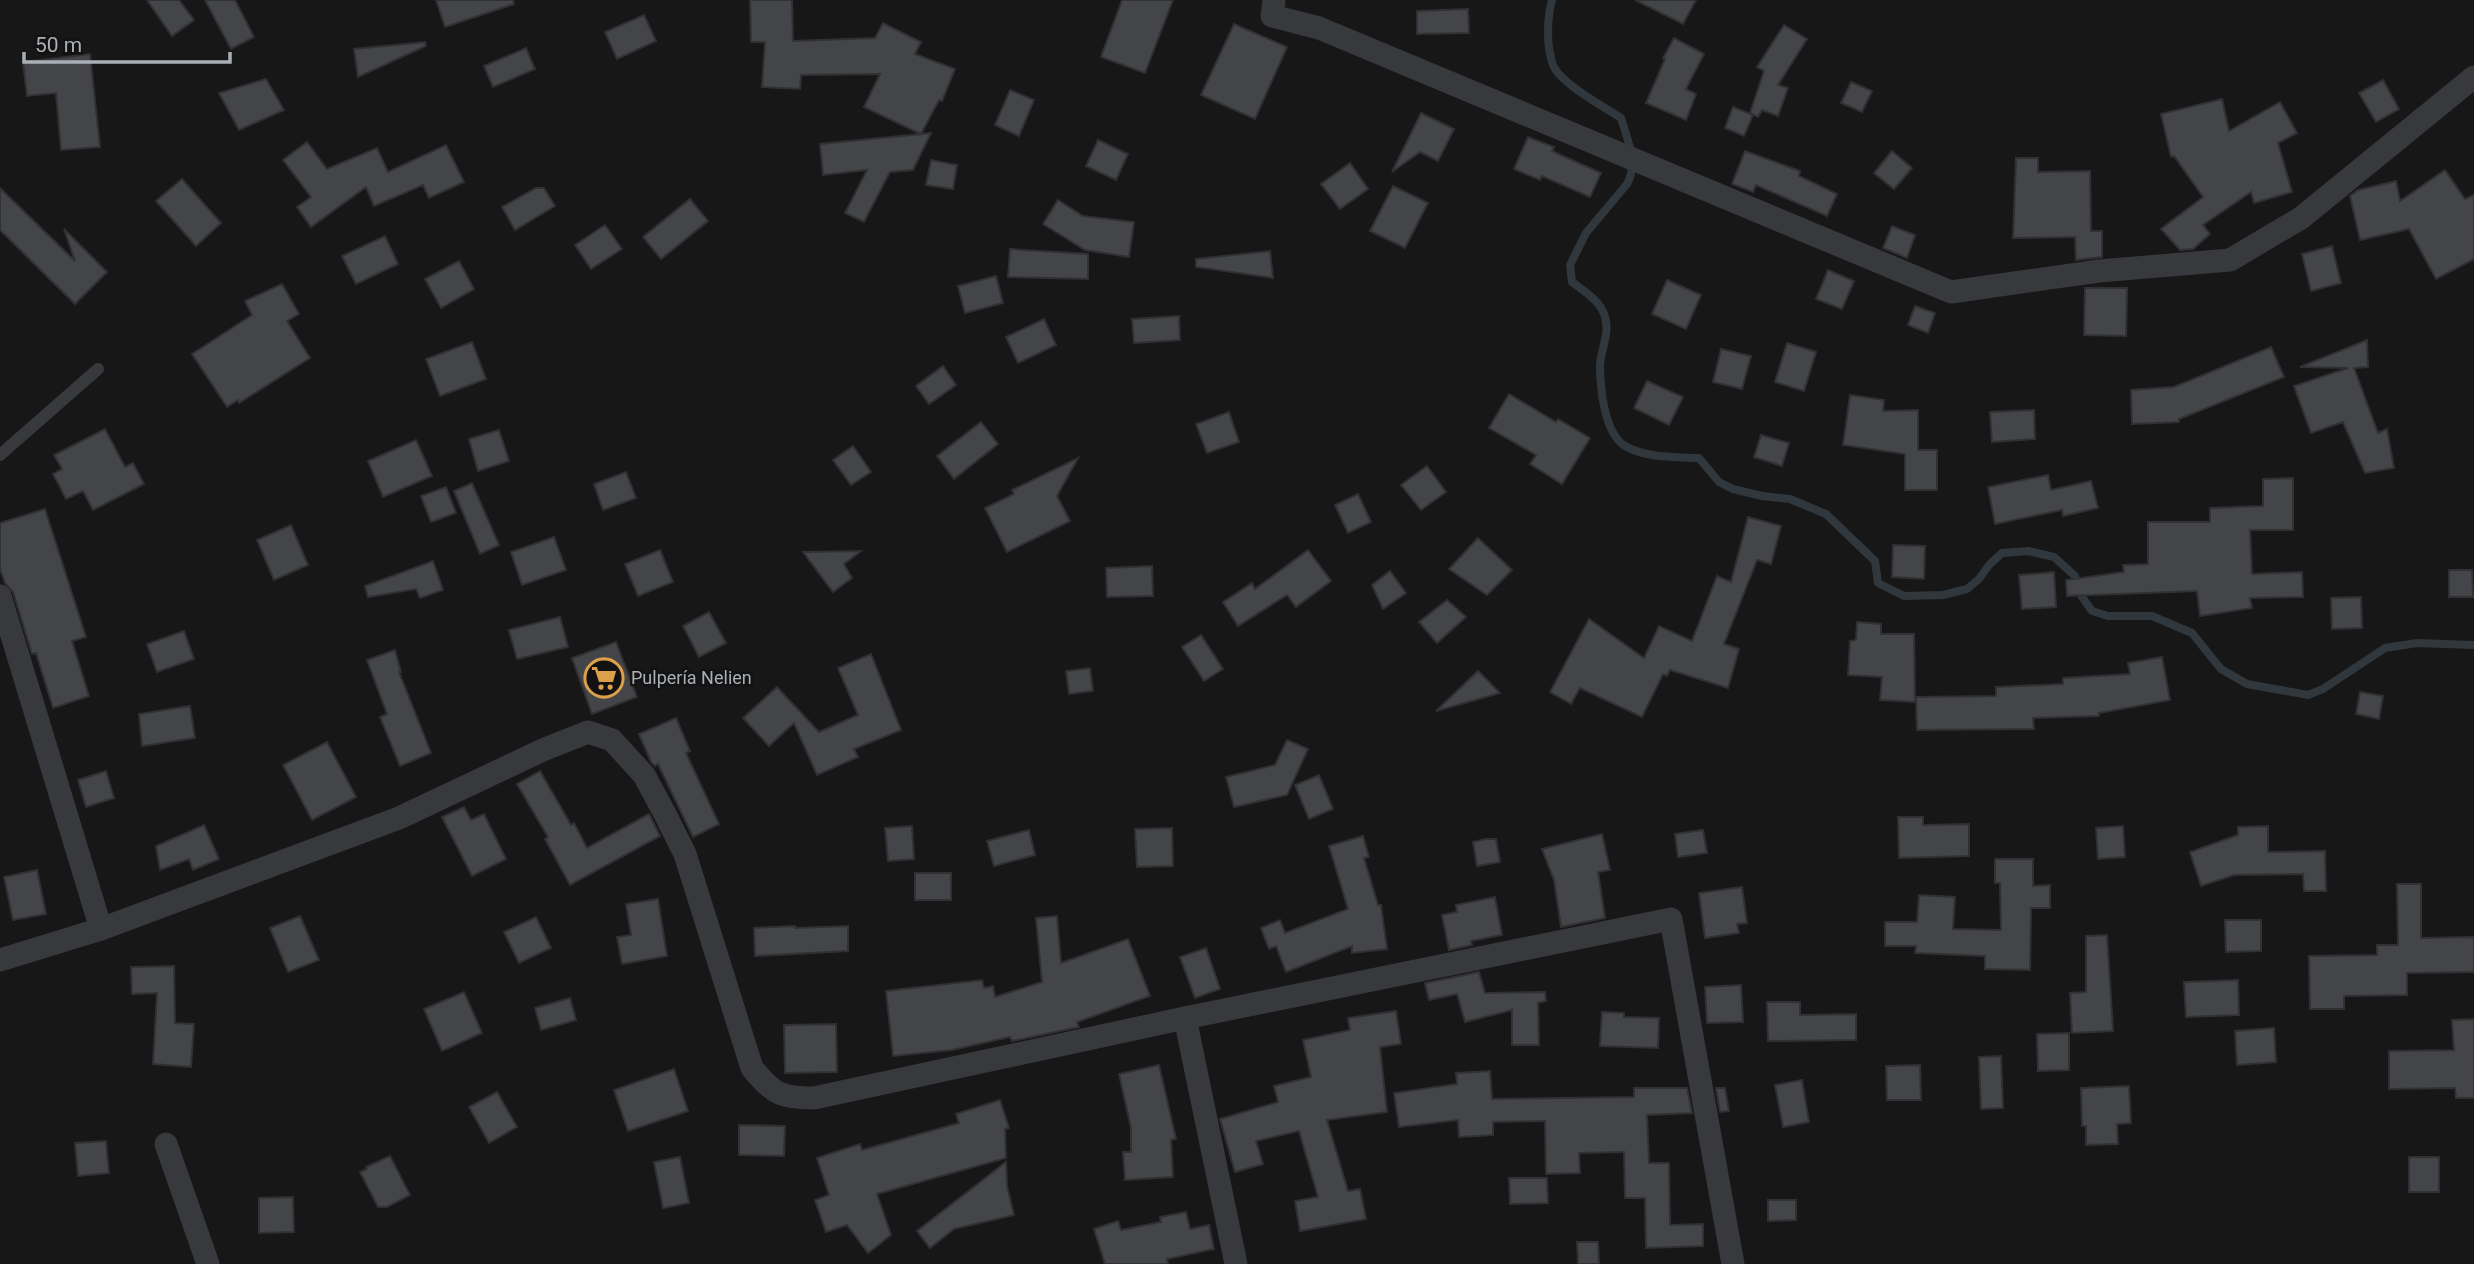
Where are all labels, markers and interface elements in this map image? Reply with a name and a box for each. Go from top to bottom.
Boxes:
scale bar [24,21,231,65]
text: 50 m [35,33,82,57]
supermarket icon: Pulpería Nelien [583,657,625,699]
place label: Pulpería Nelien [631,667,752,688]

